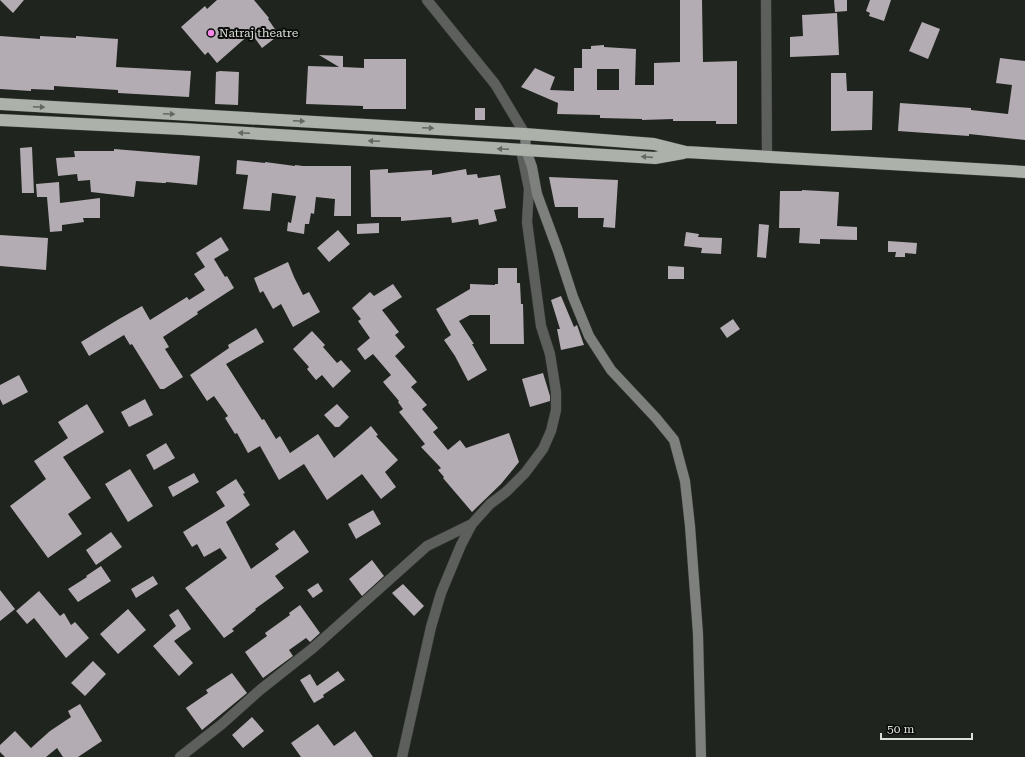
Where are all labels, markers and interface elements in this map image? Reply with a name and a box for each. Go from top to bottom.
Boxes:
place label: Natraj theatre [219,26,299,40]
marker: Natraj theatre [206,28,216,38]
one-way arrow [33,103,45,110]
one-way arrow [163,111,176,117]
one-way arrow [293,118,305,125]
one-way arrow [422,125,434,132]
one-way arrow [237,130,250,136]
one-way arrow [368,137,380,144]
one-way arrow [497,145,510,152]
one-way arrow [641,154,653,161]
scale bar [881,715,972,741]
text: 50 m [887,722,914,736]

